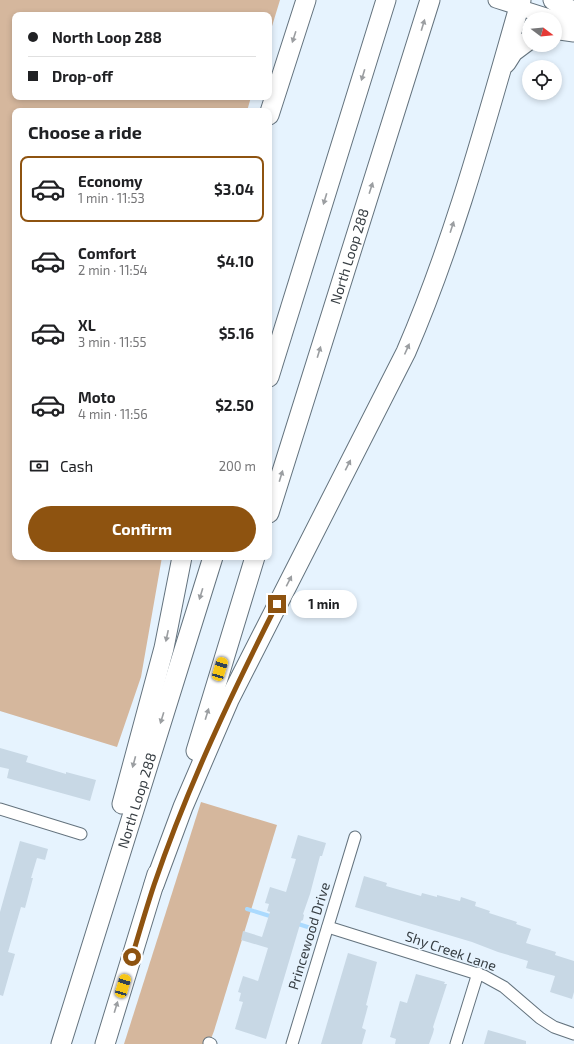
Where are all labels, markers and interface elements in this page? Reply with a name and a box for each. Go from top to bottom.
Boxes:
north arrow [522,12,562,52]
map controls [522,12,562,100]
one-way arrow [420,19,426,31]
text: North Loop 288 [52,28,162,46]
one-way arrow [291,32,297,44]
button: locate [522,60,562,100]
text: Drop-off [52,67,113,85]
one-way arrow [360,69,366,81]
text: Choose a ride [28,121,142,143]
icon: car [30,171,66,207]
text: Economy [78,172,143,190]
text: $3.04 [214,180,254,198]
one-way arrow [368,182,374,194]
text: 1 min · 11:53 [78,190,145,206]
one-way arrow [322,193,328,205]
street label: North Loop 288 [326,206,372,306]
one-way arrow [450,221,456,233]
icon: car [30,243,66,279]
text: Comfort [78,244,136,262]
text: $4.10 [217,252,254,270]
text: 2 min · 11:54 [78,262,148,278]
icon: car [30,315,66,351]
text: XL [78,316,96,334]
text: $5.16 [219,324,254,342]
text: 3 min · 11:55 [78,334,147,350]
one-way arrow [404,343,410,355]
one-way arrow [316,346,322,358]
icon: car [30,387,66,423]
text: Moto [78,388,116,406]
text: $2.50 [215,396,254,414]
text: 4 min · 11:56 [78,406,148,422]
icon: cash [28,455,50,477]
text: Cash [60,457,93,475]
text: 200 m [219,458,256,474]
one-way arrow [345,459,351,471]
one-way arrow [278,470,284,482]
button: Confirm [28,506,256,552]
one-way arrow [286,575,292,587]
one-way arrow [198,589,204,601]
callout: 1 min [291,590,357,618]
route end [268,595,286,613]
text: 1 min [308,596,340,612]
one-way arrow [163,630,169,643]
car [211,656,229,682]
one-way arrow [204,708,210,720]
one-way arrow [159,713,165,725]
street label: North Loop 288 [114,751,159,850]
one-way arrow [131,757,137,769]
street label: Princewood Drive [284,880,333,992]
street label: Shy Creek Lane [403,927,499,974]
route start [123,948,141,966]
car [114,973,132,999]
one-way arrow [113,1000,119,1012]

